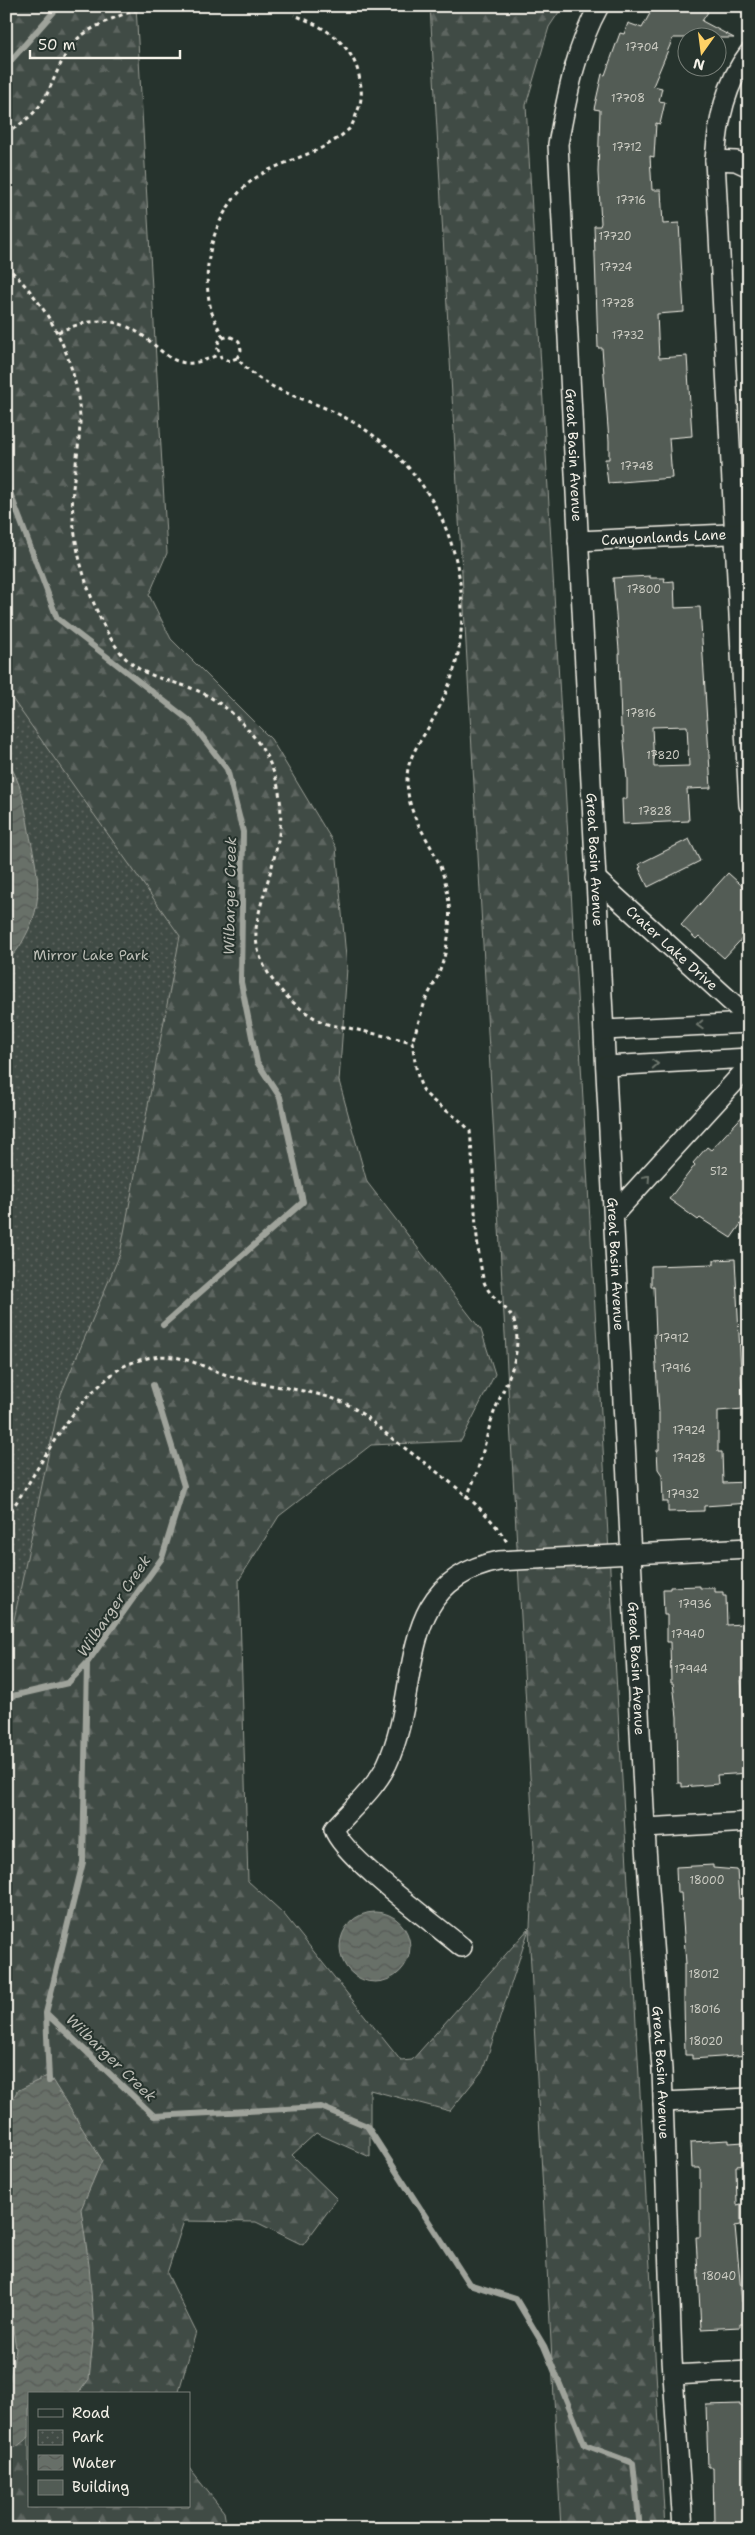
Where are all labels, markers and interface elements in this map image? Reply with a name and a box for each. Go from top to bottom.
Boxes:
scale bar [30,28,180,60]
north arrow [678,28,728,78]
text: 50 m [38,35,76,55]
house number: 17704 [625,40,659,55]
text: N [691,55,706,75]
house number: 17708 [611,91,645,106]
house number: 17712 [612,140,642,155]
house number: 17716 [616,193,646,208]
house number: 17720 [599,229,631,244]
house number: 17724 [600,260,633,275]
house number: 17728 [602,296,634,311]
house number: 17732 [612,328,644,343]
street label: Great Basin Avenue [562,388,587,522]
house number: 17748 [620,459,654,474]
street label: Canyonlands Lane [601,525,727,549]
house number: 17800 [627,582,661,597]
house number: 17816 [626,706,656,721]
house number: 17820 [646,748,680,763]
street label: Great Basin Avenue [583,792,607,927]
house number: 17828 [638,804,672,819]
water label: Wilbarger Creek [219,836,241,955]
street label: Crater Lake Drive [622,902,722,994]
park label: Mirror Lake Park [33,946,149,964]
one-way arrow [696,1020,704,1031]
one-way arrow [651,1058,659,1069]
house number: 512 [710,1164,728,1179]
one-way arrow [641,1175,650,1184]
street label: Great Basin Avenue [603,1197,628,1331]
house number: 17912 [659,1331,689,1346]
house number: 17916 [661,1361,691,1376]
house number: 17924 [672,1423,706,1438]
house number: 17928 [672,1451,706,1466]
house number: 17932 [666,1487,700,1502]
water label: Wilbarger Creek [73,1551,156,1661]
house number: 17936 [678,1597,712,1612]
street label: Great Basin Avenue [624,1601,649,1736]
house number: 17940 [671,1627,705,1642]
house number: 17944 [674,1662,708,1677]
house number: 18000 [690,1873,724,1888]
house number: 18012 [688,1967,720,1982]
house number: 18016 [689,2002,721,2017]
street label: Great Basin Avenue [648,2005,673,2140]
water label: Wilbarger Creek [61,2010,161,2107]
house number: 18020 [689,2034,723,2049]
house number: 18040 [702,2269,736,2284]
legend [28,2392,190,2508]
text: Road [72,2403,110,2423]
text: Park [72,2427,104,2447]
text: Water [72,2453,116,2473]
text: Building [72,2477,129,2497]

